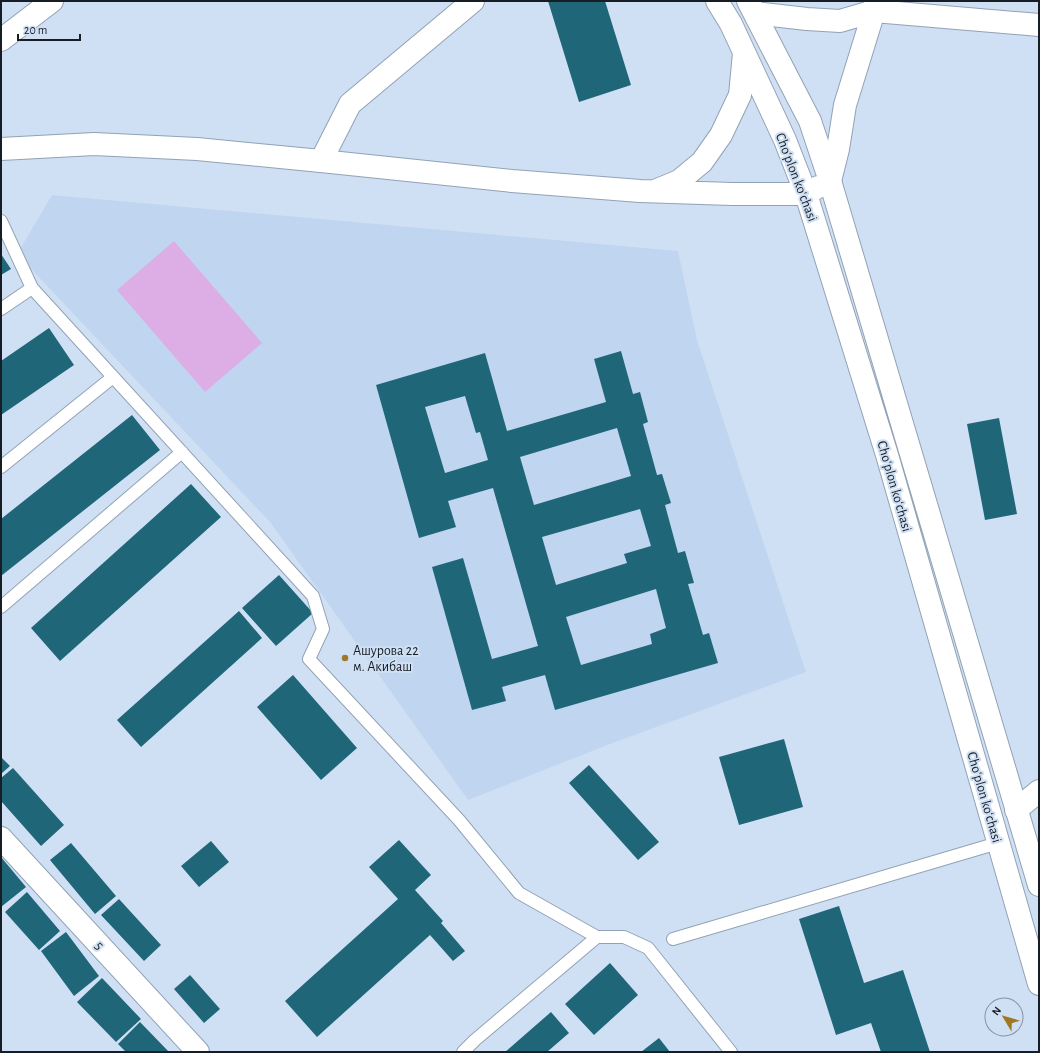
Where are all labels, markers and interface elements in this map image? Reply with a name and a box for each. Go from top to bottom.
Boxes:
scale bar [18,16,80,42]
text: 20 m [24,24,47,36]
street label: Choʻplon koʻchasi [773,131,819,224]
street label: Choʻplon koʻchasi [874,439,914,533]
place label: Ашурова 22 м. Акибаш [353,644,419,674]
marker: Ашурова 22 м. Акибаш [340,653,350,663]
street label: Choʻplon koʻchasi [964,750,1004,844]
street label: 5 [92,939,106,953]
north arrow [984,997,1024,1037]
text: N [990,1005,1003,1018]

